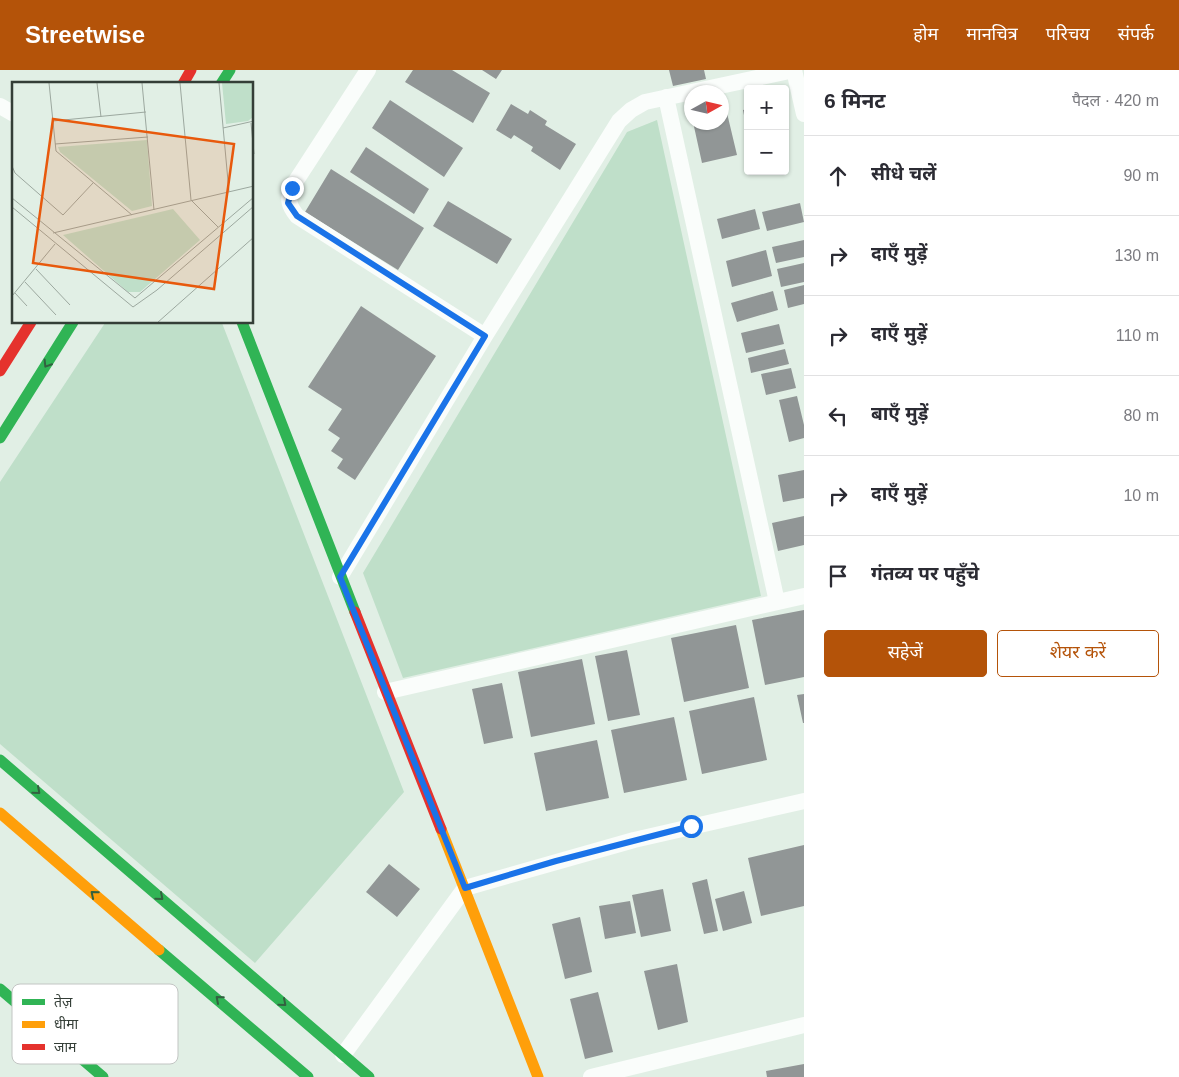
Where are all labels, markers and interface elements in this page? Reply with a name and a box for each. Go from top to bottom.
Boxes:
text: Streetwise [25,21,145,48]
text: होम [913,24,938,44]
text: मानचित्र [966,24,1018,44]
text: परिचय [1046,24,1090,44]
text: संपर्क [1118,24,1154,44]
inset map [12,82,254,324]
north arrow [684,85,729,130]
map controls [744,85,789,175]
button: + [744,85,789,130]
text: 6 मिनट [824,89,886,112]
text: पैदल · 420 m [1072,92,1159,109]
button: − [744,130,789,175]
icon: ahead [824,162,852,190]
text: सीधे चलें [871,163,936,184]
text: 90 m [1123,167,1159,184]
route end [281,177,304,200]
icon: right [824,242,852,270]
text: दाएँ मुड़ें [871,243,927,264]
text: 130 m [1115,247,1159,264]
icon: right [824,322,852,350]
text: दाएँ मुड़ें [871,323,927,344]
text: 110 m [1116,327,1159,344]
one-way arrow [44,358,53,367]
icon: left [824,402,852,430]
text: बाएँ मुड़ें [871,403,928,424]
text: 80 m [1123,407,1159,424]
icon: right [824,482,852,510]
text: दाएँ मुड़ें [871,483,927,504]
text: 10 m [1123,487,1159,504]
icon: arrive [824,562,852,590]
text: गंतव्य पर पहुँचे [871,563,979,584]
button: सहेजें [824,630,987,677]
button: शेयर करें [997,630,1159,677]
one-way arrow [31,786,40,794]
route start [680,815,703,838]
one-way arrow [91,891,100,900]
one-way arrow [155,892,164,901]
legend [12,984,178,1064]
text: तेज़ [54,993,73,1010]
one-way arrow [215,996,224,1005]
one-way arrow [278,998,287,1007]
text: धीमा [54,1016,79,1032]
text: जाम [54,1039,77,1055]

